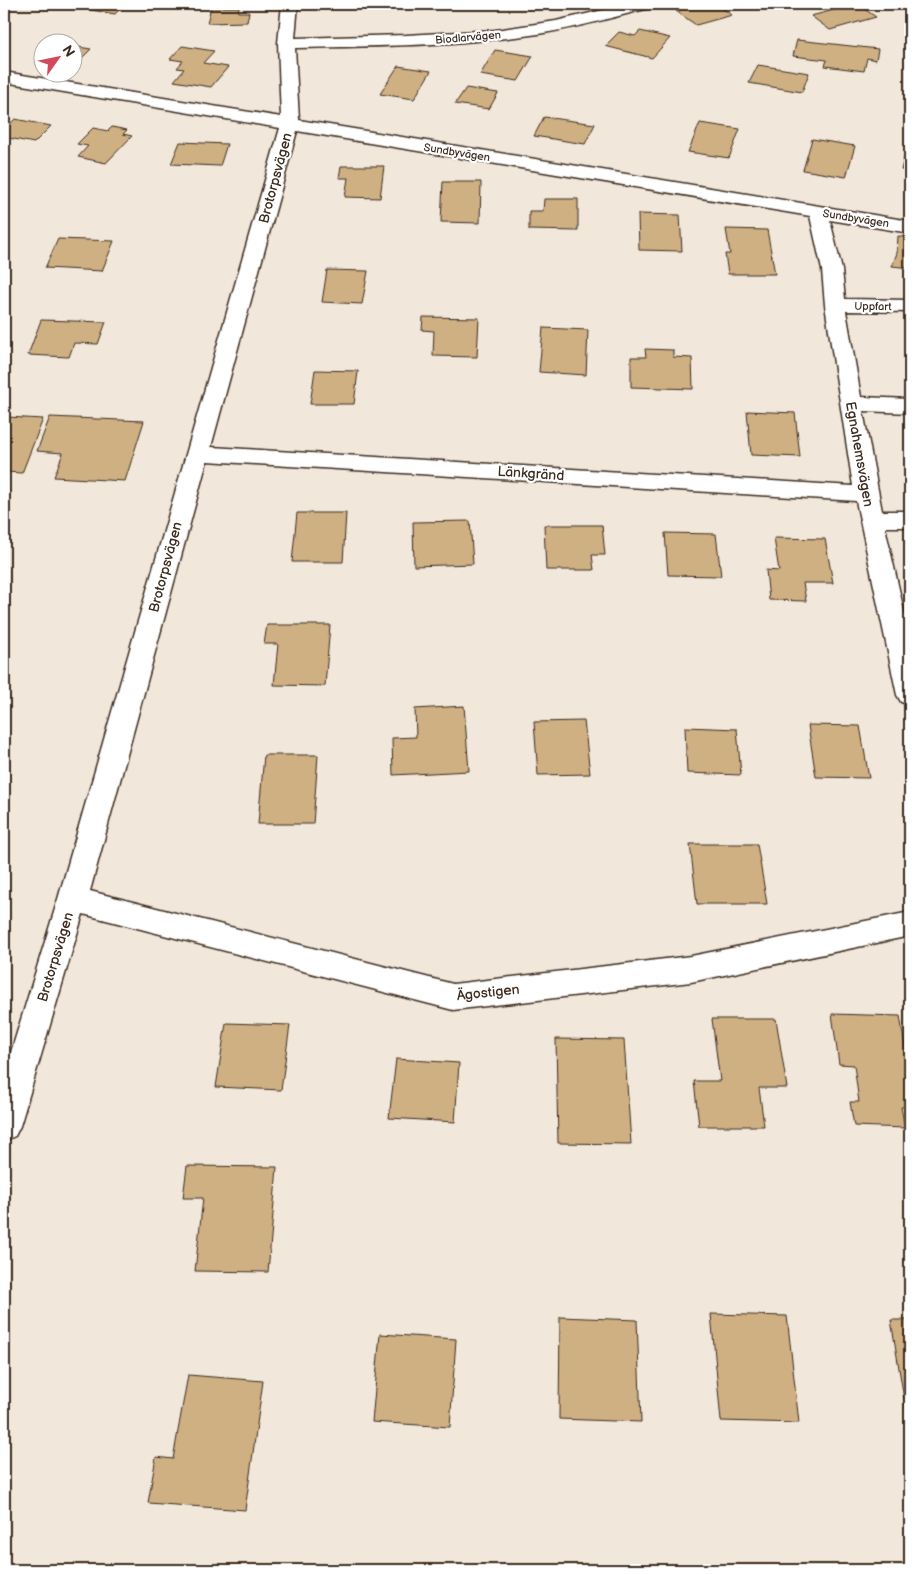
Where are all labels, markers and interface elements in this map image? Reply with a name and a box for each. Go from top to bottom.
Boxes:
street label: Biodlarvägen [435,28,501,47]
north arrow [32,32,82,82]
text: N [58,42,78,60]
street label: Brotorpsvägen [255,131,296,225]
street label: Sundbyvägen [423,141,491,164]
street label: Sundbyvägen [822,207,890,230]
street label: Uppfart [854,300,892,313]
street label: Egnahemsvägen [842,400,877,508]
street label: Länkgränd [497,463,565,484]
street label: Brotorpsvägen [145,520,186,614]
street label: Brotorpsvägen [34,910,77,1004]
street label: Ägostigen [456,981,520,1004]

